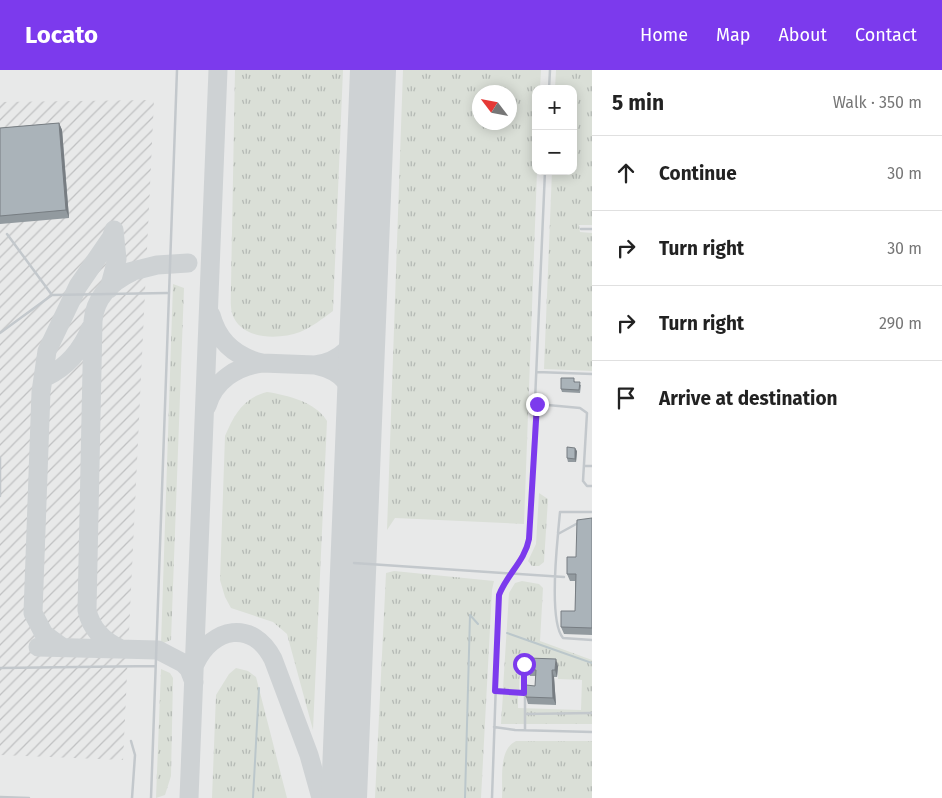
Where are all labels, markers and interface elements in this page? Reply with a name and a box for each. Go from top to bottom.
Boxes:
text: Locato [25,21,98,49]
text: Home [640,24,688,46]
text: Map [716,24,750,46]
text: About [778,24,827,46]
text: Contact [855,24,917,46]
north arrow [472,85,517,130]
map controls [532,85,577,175]
button: + [532,85,577,130]
text: 5 min [612,90,664,116]
text: Walk · 350 m [833,93,922,112]
button: − [532,130,577,175]
icon: ahead [612,159,640,187]
text: Continue [659,162,737,185]
text: 30 m [887,164,922,183]
icon: right [612,234,640,262]
text: Turn right [659,237,744,260]
text: 30 m [887,239,922,258]
icon: right [612,309,640,337]
text: Turn right [659,312,744,335]
text: 290 m [879,314,922,333]
icon: arrive [612,384,640,412]
text: Arrive at destination [659,387,838,410]
route end [526,393,549,416]
route start [513,653,536,676]

